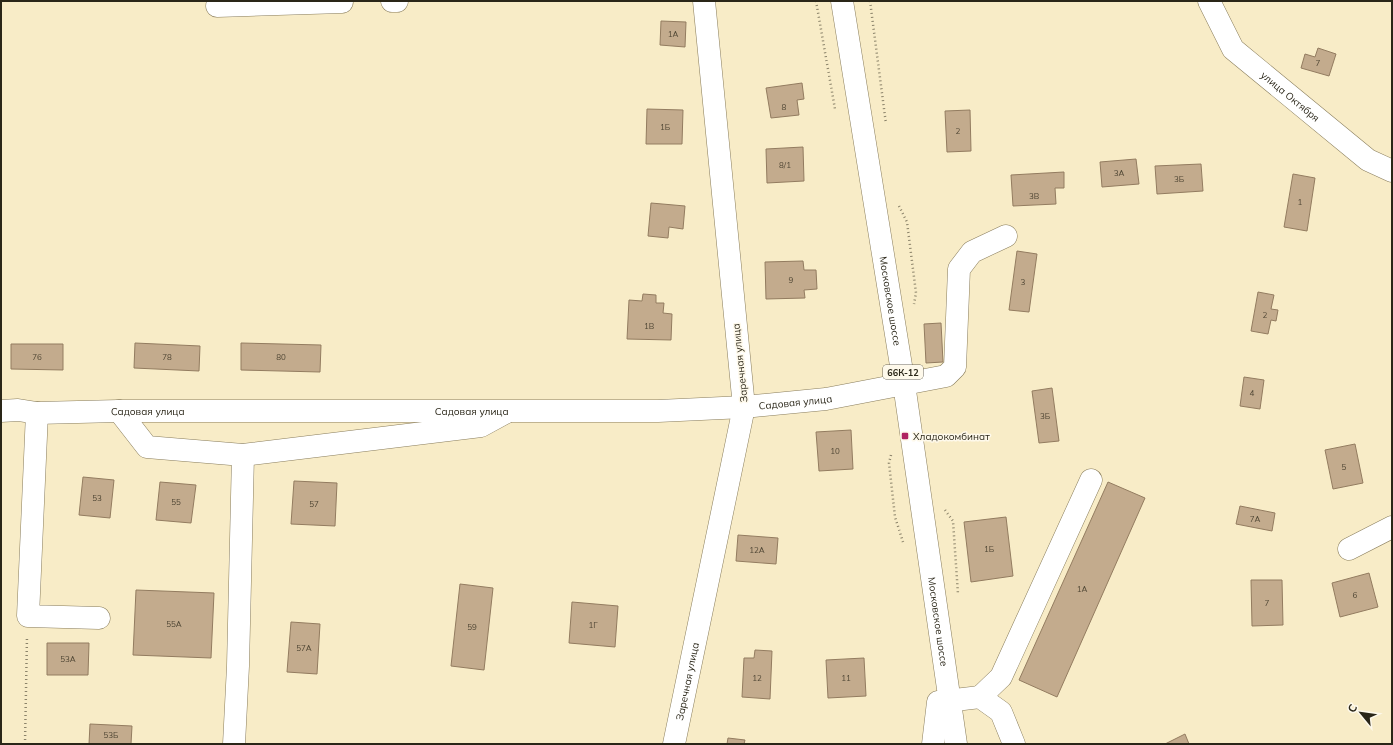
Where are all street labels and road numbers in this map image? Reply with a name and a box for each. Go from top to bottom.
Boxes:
street label: улица Октября [1258,68,1323,124]
street label: Московское шоссе [877,255,904,347]
street label: Заречная улица [729,323,751,403]
road number: 66К-12 [883,365,923,379]
street label: Садовая улица [758,391,833,412]
street label: Садовая улица [111,405,185,418]
street label: Садовая улица [435,405,509,418]
street label: Московское шоссе [925,576,951,668]
street label: Заречная улица [673,641,701,722]

